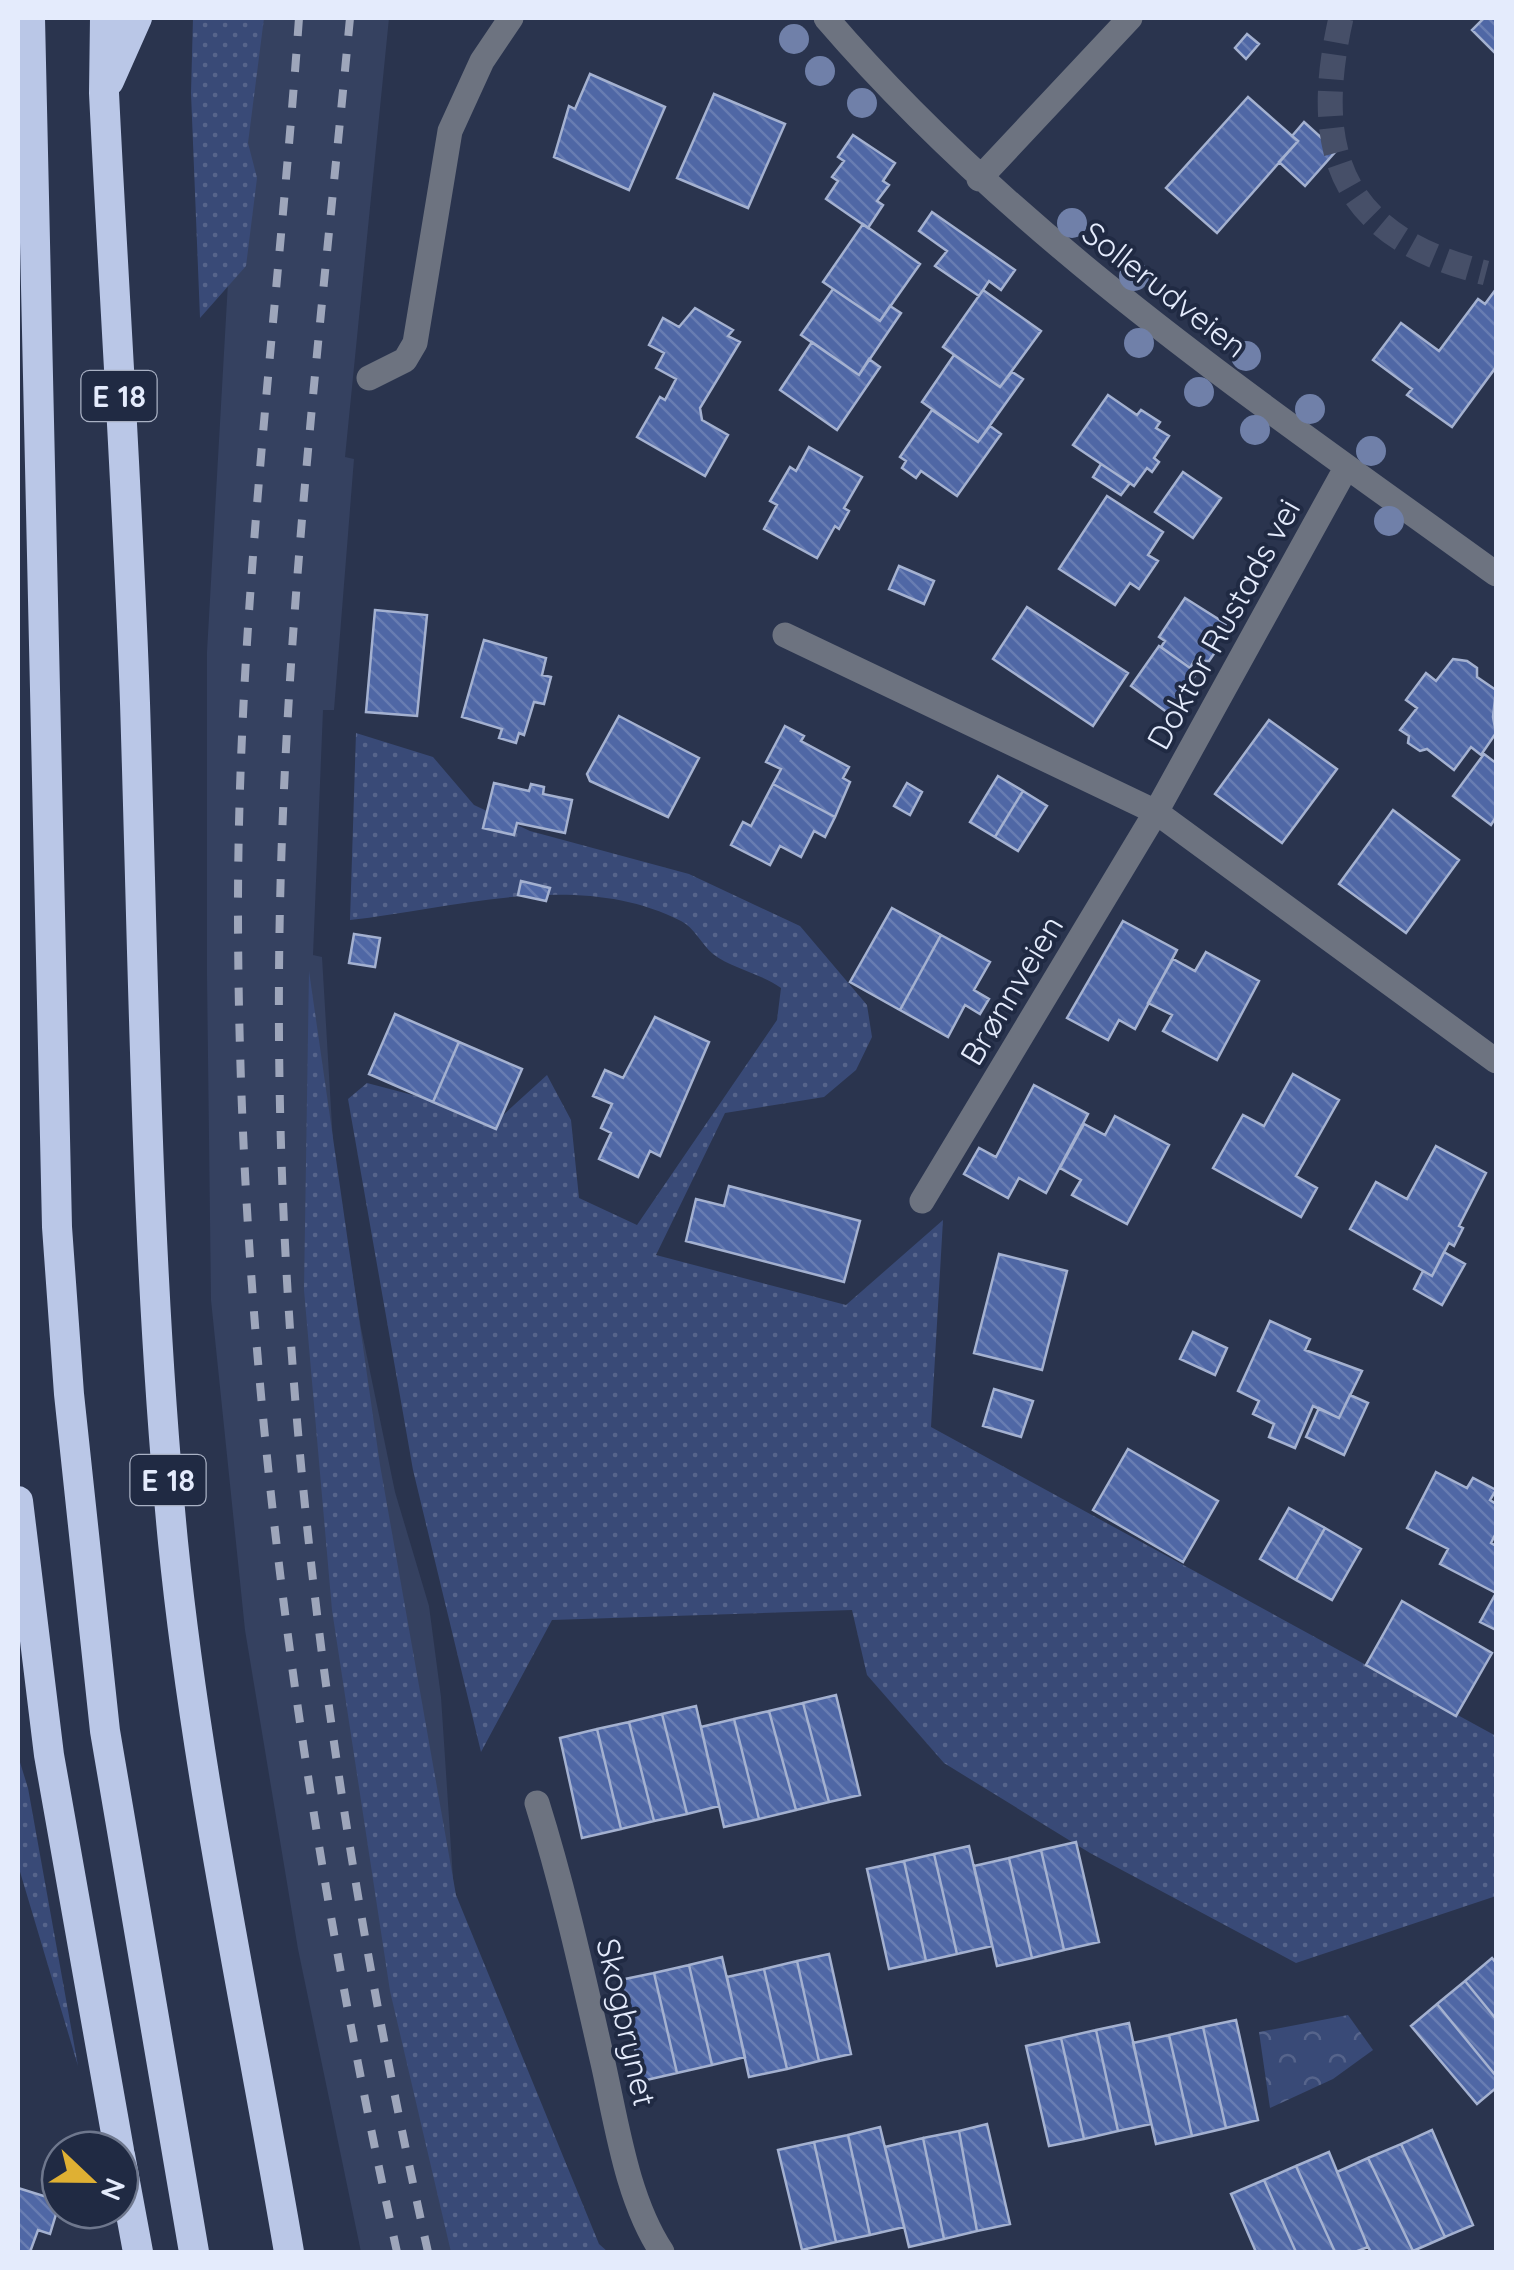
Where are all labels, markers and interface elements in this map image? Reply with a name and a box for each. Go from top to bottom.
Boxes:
street label: Sollerudveien [1075,212,1255,366]
road number: E 18 [82,371,156,421]
street label: Doktor Rustads vei [1138,492,1308,756]
street label: Brønnveien [951,908,1071,1072]
road number: E 18 [130,1455,206,1505]
street label: Skogbrynet [588,1934,666,2110]
north arrow [40,2130,140,2230]
text: N [94,2173,134,2206]

